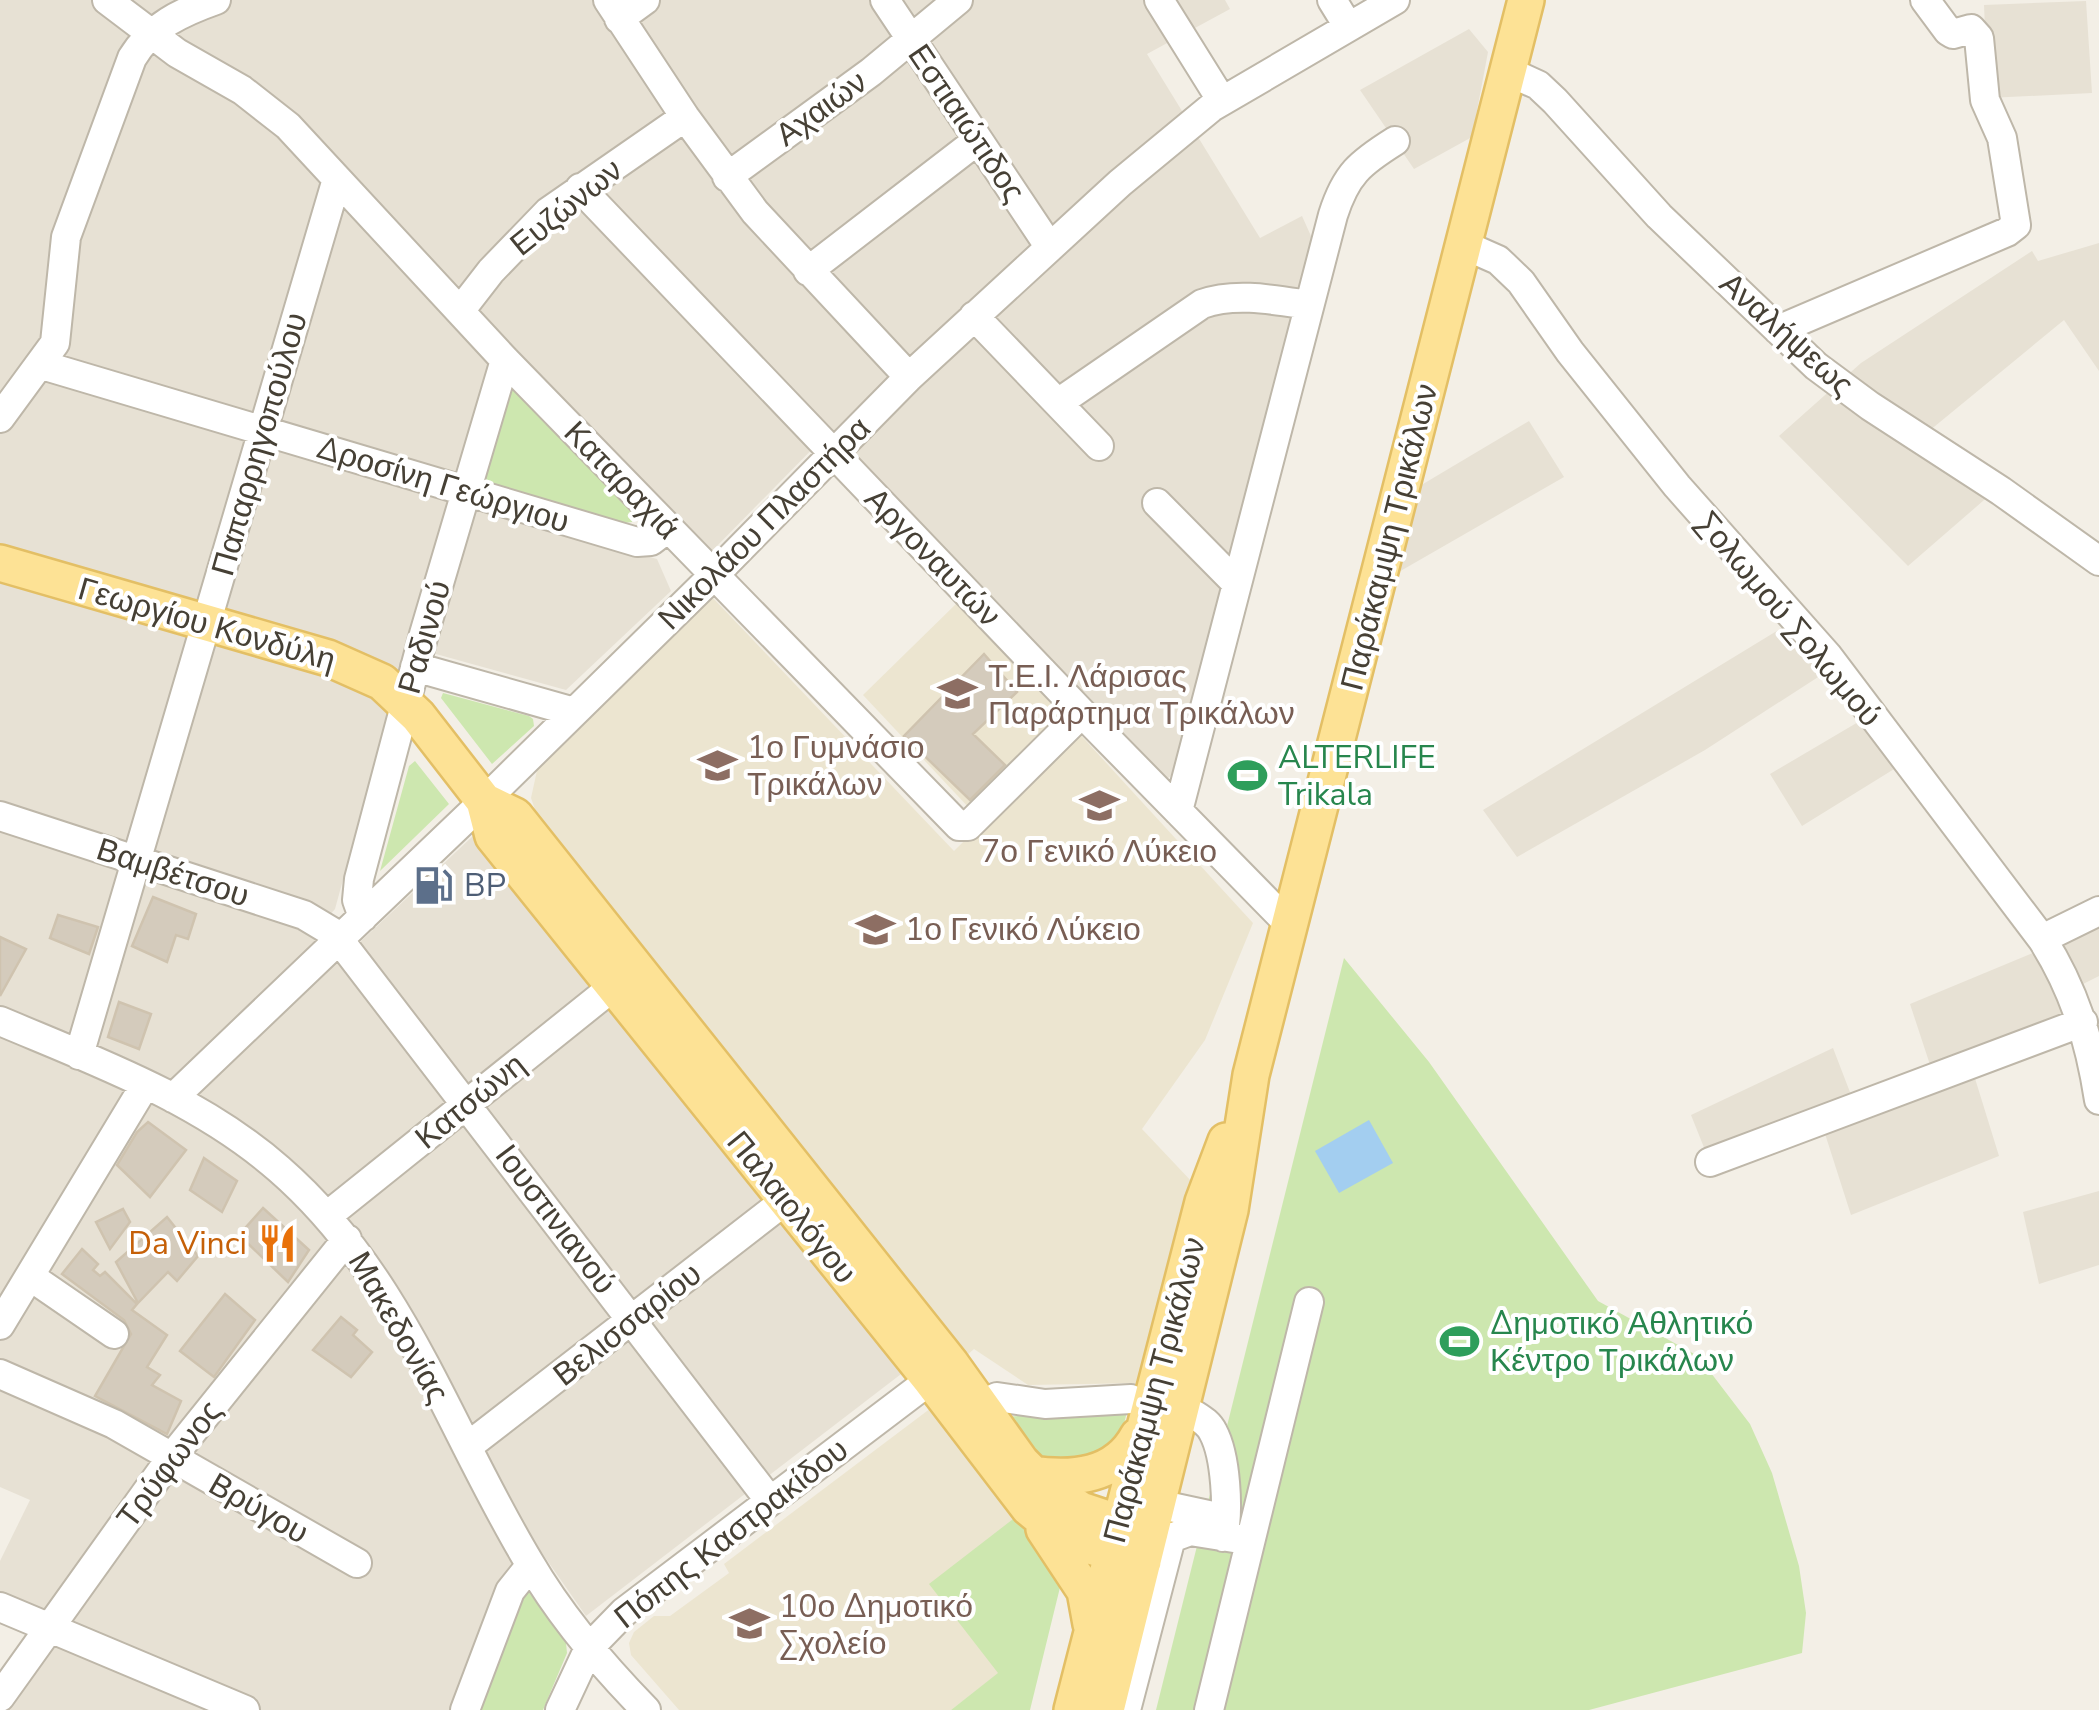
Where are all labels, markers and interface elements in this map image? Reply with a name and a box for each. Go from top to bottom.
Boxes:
street label: Εστιαιώτιδος [898,36,1035,211]
street label: Αχαιών [767,61,876,156]
street label: Ευζώνων [501,149,631,266]
street label: Αναλήψεως [1710,263,1863,406]
street label: Παπαρρηγοπούλου [201,308,318,581]
street label: Παράκαμψη Τρικάλων [1331,379,1448,695]
street label: Νικολάου Πλαστήρα [649,408,880,639]
street label: Καταραχιά [554,412,689,549]
street label: Δροσίνη Γεώργιου [311,426,574,543]
street label: Αργοναυτών [855,478,1010,636]
street label: Σολωμού Σολωμού [1686,503,1891,736]
street label: Γεωργίου Κονδύλη [73,567,340,682]
street label: Ραδινού [388,575,461,699]
place label: Τ.Ε.Ι. Λάρισας Παράρτημα Τρικάλων [988,655,1295,735]
school or university icon: Τ.Ε.Ι. Λάρισας Παράρτημα Τρικάλων [937,673,979,715]
place label: 1ο Γυμνάσιο Τρικάλων [747,726,924,806]
place label: ALTERLIFE Trikala [1278,736,1436,816]
school or university icon: 1ο Γυμνάσιο Τρικάλων [696,744,738,786]
sports icon: ALTERLIFE Trikala [1227,754,1269,796]
school or university icon: 7ο Γενικό Λύκειο [1078,785,1120,827]
street label: Βαμβέτσου [91,828,254,917]
place label: 7ο Γενικό Λύκειο [981,830,1217,873]
fuel station icon: BP [413,864,455,906]
place label: BP [464,864,506,907]
school or university icon: 1ο Γενικό Λύκειο [854,908,896,950]
place label: 1ο Γενικό Λύκειο [905,908,1141,951]
street label: Κατσώνη [406,1044,534,1159]
street label: Παλαιολόγου [717,1122,866,1293]
street label: Ιουστινιανού [485,1136,626,1303]
place label: Da Vinci [128,1222,247,1265]
restaurant icon: Da Vinci [256,1222,298,1264]
street label: Παράκαμψη Τρικάλων [1093,1233,1216,1548]
street label: Μακεδονίας [338,1244,459,1411]
street label: Βελισσαρίου [544,1253,710,1396]
place label: Δημοτικό Αθλητικό Κέντρο Τρικάλων [1490,1302,1753,1382]
sports icon: Δημοτικό Αθλητικό Κέντρο Τρικάλων [1439,1320,1481,1362]
street label: Τρύφωνος [107,1391,232,1537]
street label: Πόπης Καστρακίδου [605,1428,857,1638]
street label: Βρύγου [201,1463,316,1554]
place label: 10ο Δημοτικό Σχολείο [779,1585,973,1665]
school or university icon: 10ο Δημοτικό Σχολείο [728,1603,770,1645]

